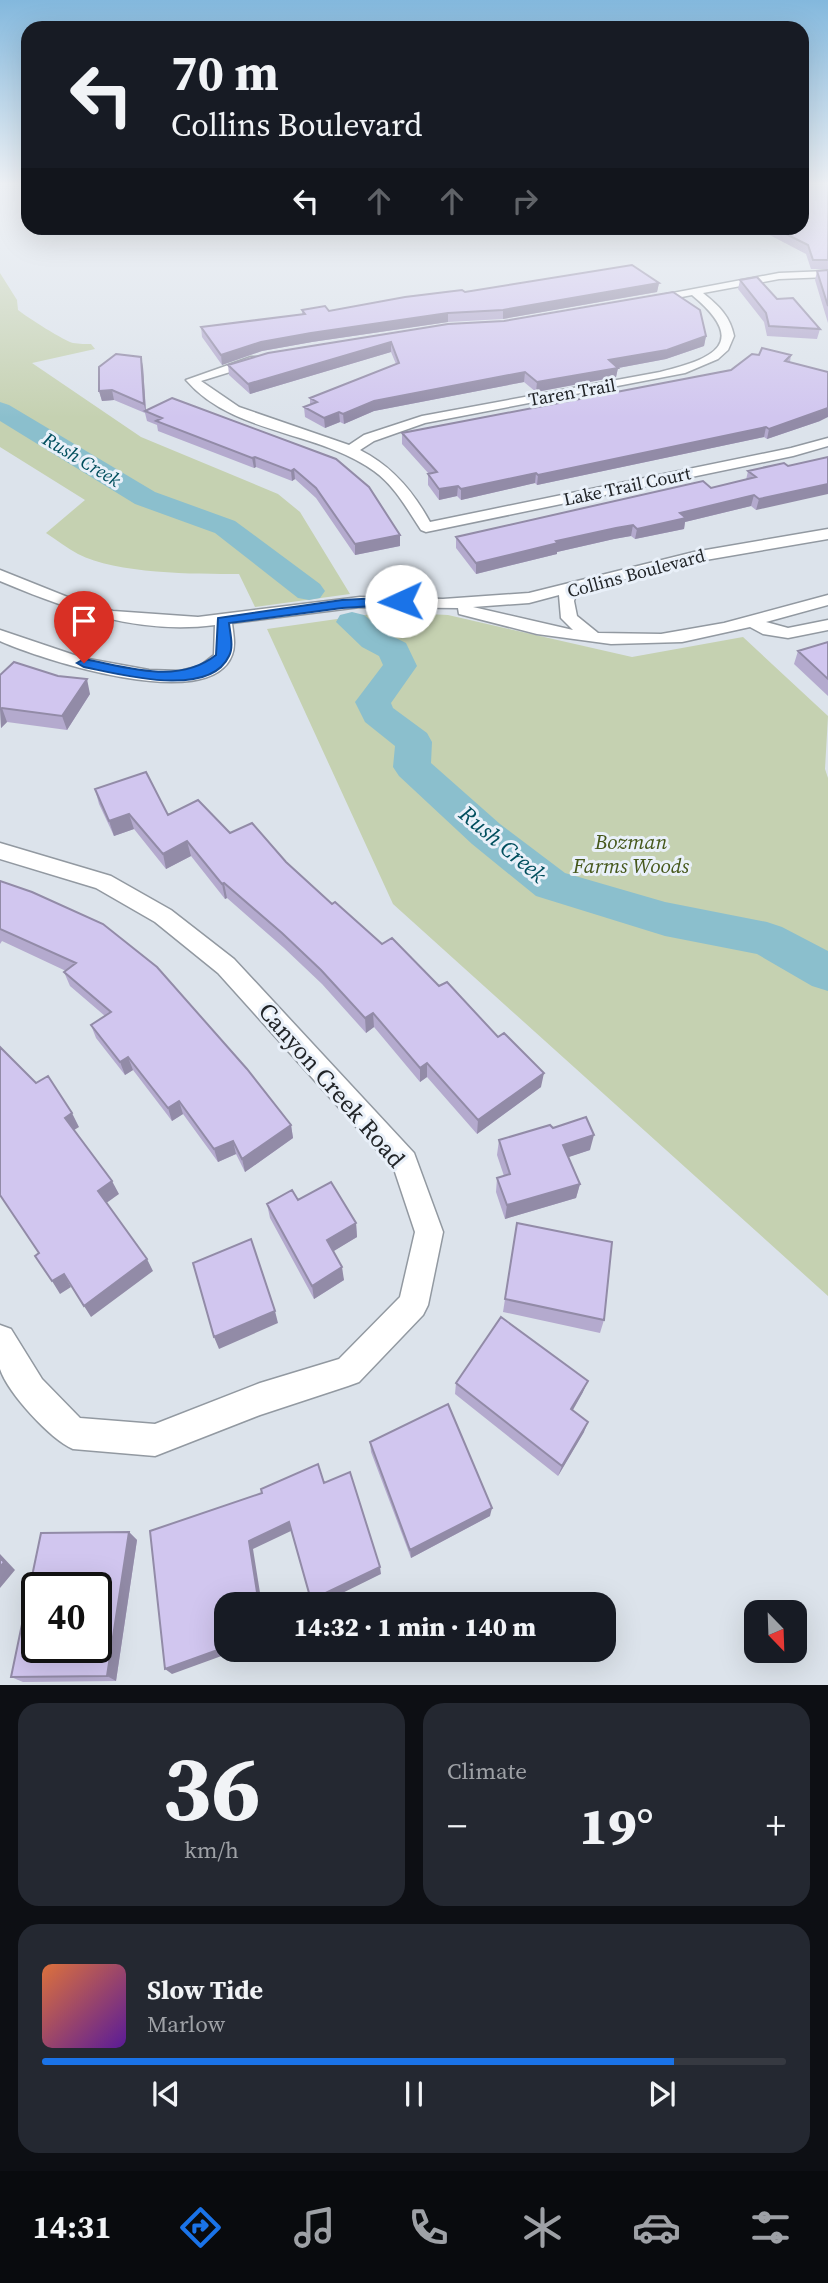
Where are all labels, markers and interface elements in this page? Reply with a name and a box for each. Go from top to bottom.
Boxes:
text: 70 m [171,39,279,106]
icon: left [56,49,147,140]
text: Collins Boulevard [171,103,423,147]
icon: left [287,182,325,220]
icon: ahead [360,182,398,220]
icon: ahead [433,182,471,220]
icon: right [506,182,544,220]
street label: Taren Trail [526,372,618,412]
water label: Rush Creek [37,425,126,493]
street label: Lake Trail Court [561,460,693,512]
street label: Collins Boulevard [564,543,708,603]
position arrow [364,564,438,638]
pin [54,591,114,663]
icon: arrive [65,602,103,640]
water label: Rush Creek [452,797,554,890]
park label: Bozman Farms Woods [572,827,690,880]
street label: Canyon Creek Road [251,995,413,1175]
speed limit sign: 40 [21,1572,112,1663]
north arrow [744,1600,807,1662]
map controls [744,1600,807,1663]
text: 14:32 · 1 min · 140 m [294,1609,536,1645]
text: 36 [162,1726,261,1850]
text: Climate [447,1755,527,1787]
text: 19° [579,1790,654,1861]
text: − [447,1800,467,1852]
text: + [766,1800,786,1852]
text: km/h [184,1834,239,1866]
text: Slow Tide [147,1972,263,2008]
text: Marlow [147,2008,225,2040]
icon: previous [147,2075,185,2113]
icon: pause [395,2075,433,2113]
icon: next [643,2075,681,2113]
icon: directions [176,2203,225,2252]
icon: music [290,2203,339,2252]
icon: phone [404,2203,453,2252]
icon: climate [518,2203,567,2252]
icon: car [632,2203,681,2252]
icon: filters [746,2203,795,2252]
text: 14:31 [33,2205,111,2249]

